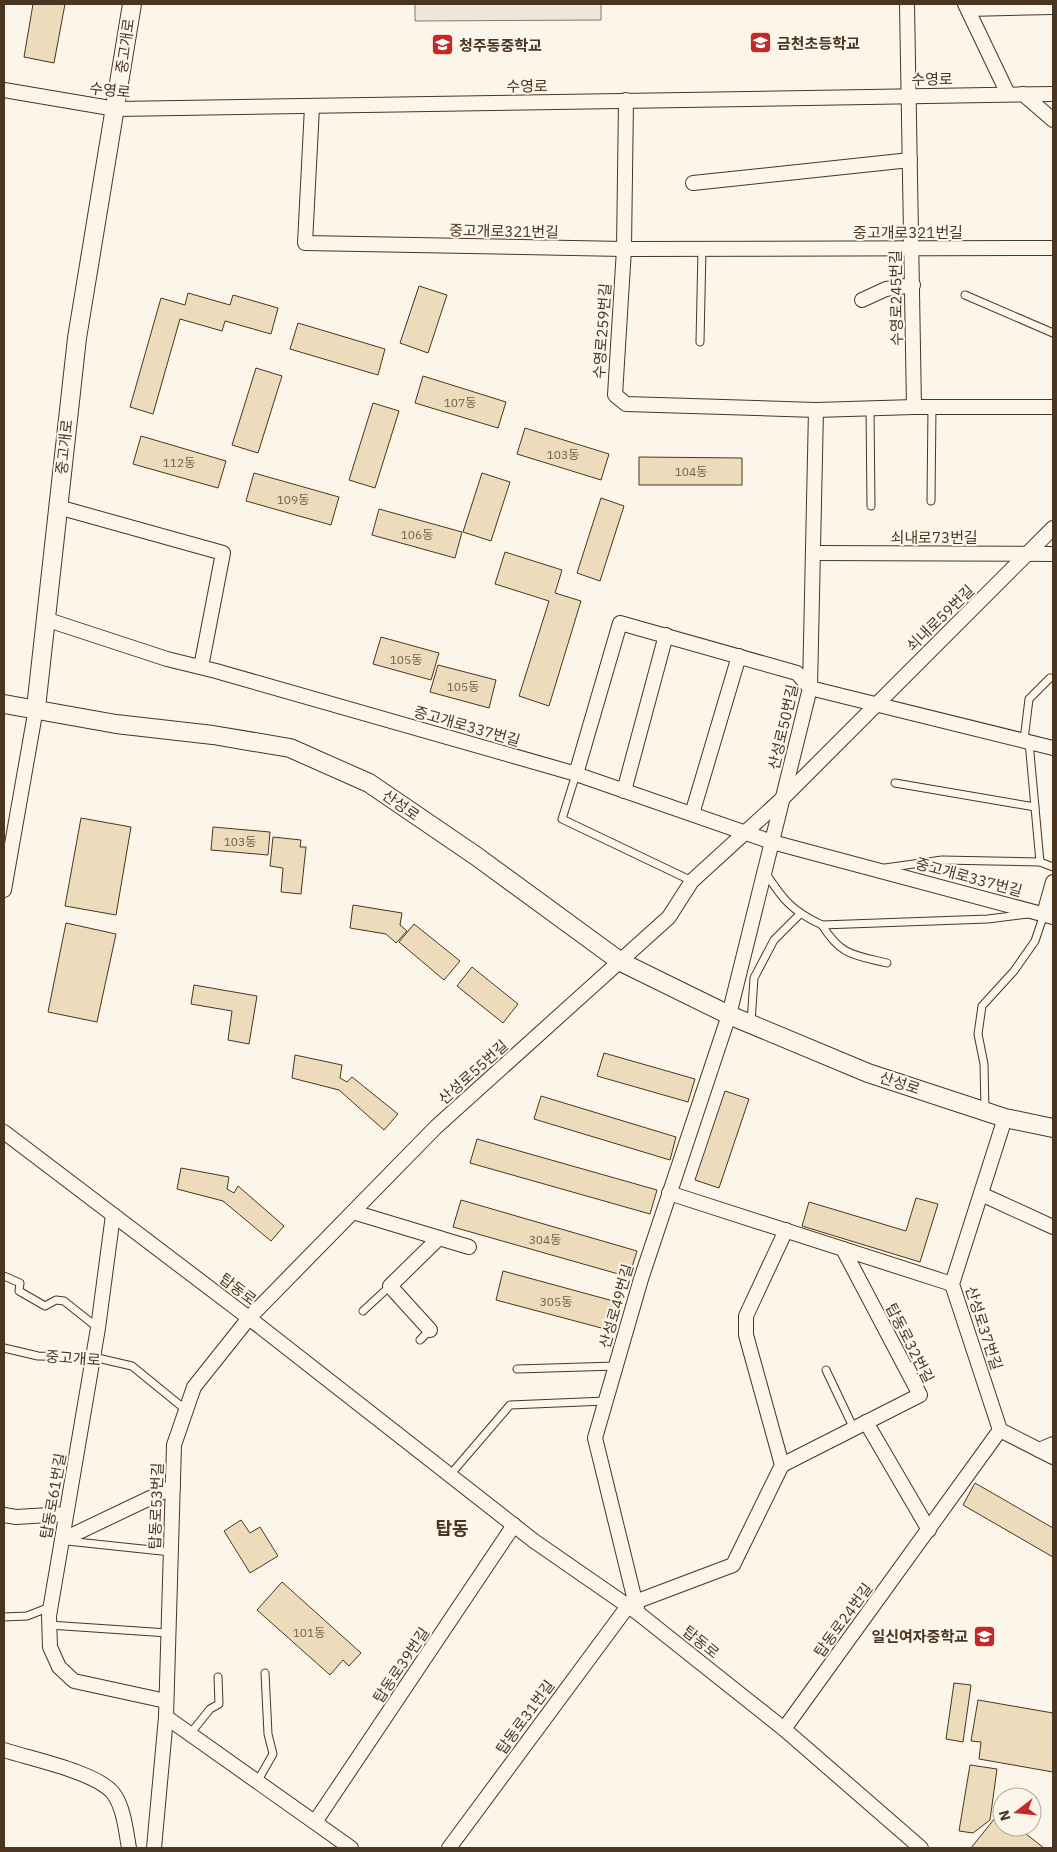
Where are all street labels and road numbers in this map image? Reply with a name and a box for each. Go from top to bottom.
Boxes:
street label: 중고개로 [112,17,138,75]
street label: 수영로 [911,69,953,89]
street label: 수영로 [506,76,548,96]
street label: 수영로 [88,78,132,102]
street label: 중고개로321번길 [449,221,559,241]
street label: 중고개로321번길 [853,223,963,242]
street label: 수영로245번길 [886,250,906,346]
street label: 수영로259번길 [589,282,615,380]
street label: 중고개로 [52,419,76,475]
street label: 쇠내로73번길 [890,528,978,547]
street label: 쇠내로59번길 [902,581,978,655]
street label: 산성로50번길 [764,682,802,772]
street label: 중고개로337번길 [412,702,522,750]
street label: 산성로 [379,785,423,825]
street label: 중고개로337번길 [914,854,1024,900]
street label: 산성로55번길 [434,1036,512,1108]
street label: 산성로 [877,1068,923,1098]
street label: 산성로49번길 [595,1262,637,1350]
street label: 탑동로 [216,1269,260,1309]
street label: 산성로37번길 [962,1284,1006,1372]
street label: 탑동로32번길 [882,1300,938,1386]
street label: 중고개로 [45,1347,101,1369]
street label: 탑동로61번길 [36,1452,70,1540]
street label: 탑동로53번길 [145,1462,167,1550]
street label: 탑동로24번길 [810,1579,876,1661]
street label: 탑동로 [679,1622,723,1662]
street label: 탑동로39번길 [369,1624,433,1706]
street label: 탑동로31번길 [492,1676,558,1758]

